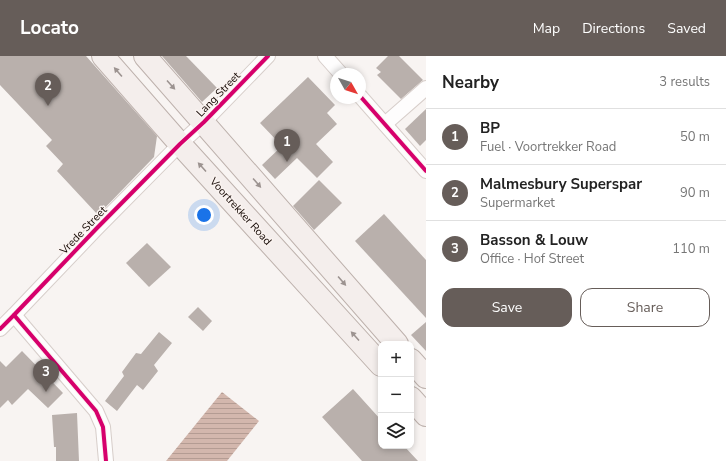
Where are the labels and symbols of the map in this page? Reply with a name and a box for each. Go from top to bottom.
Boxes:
one-way arrow [113,67,122,78]
street label: Lang Street [193,68,244,120]
north arrow [330,68,366,104]
pin: 2 [35,73,61,106]
one-way arrow [167,80,176,90]
pin: 1 [274,129,300,162]
one-way arrow [197,162,206,173]
street label: Voortrekker Road [206,174,275,248]
one-way arrow [252,178,262,188]
street label: Vrede Street [56,203,110,259]
your location [194,205,214,225]
one-way arrow [338,276,347,286]
one-way arrow [350,331,359,341]
pin: 3 [33,359,59,392]

